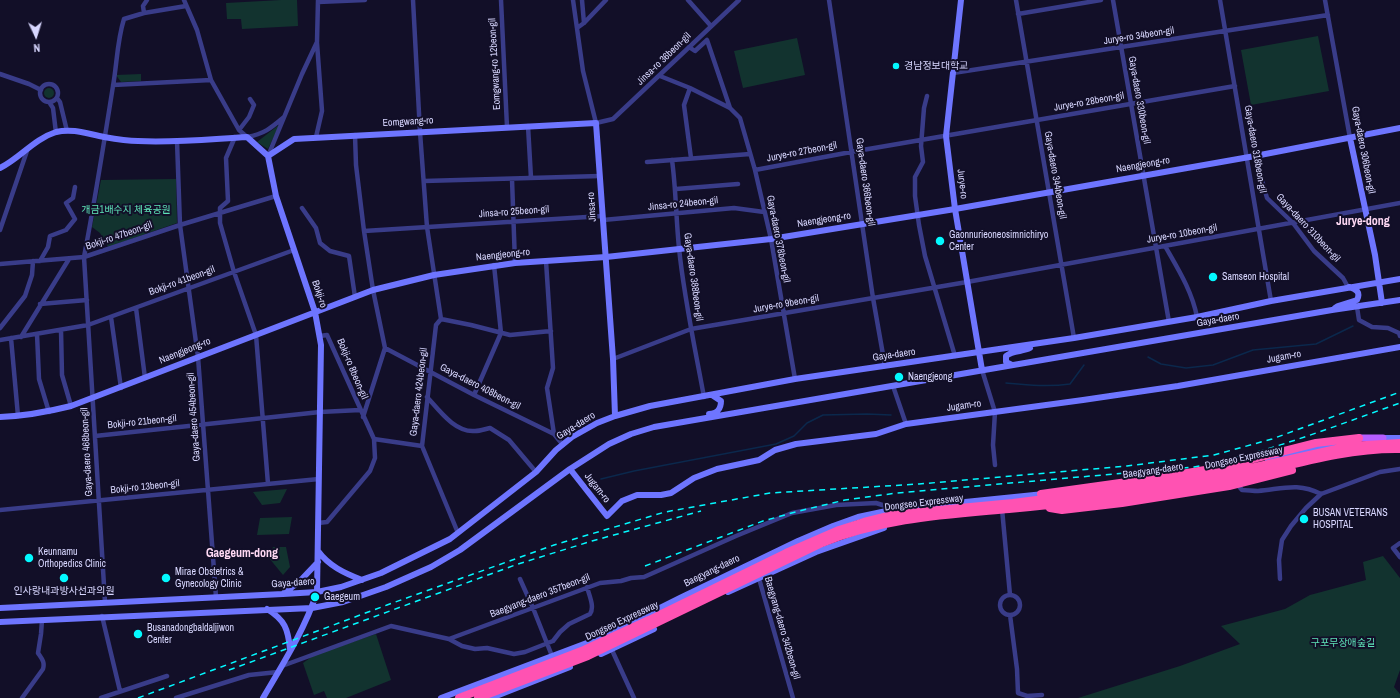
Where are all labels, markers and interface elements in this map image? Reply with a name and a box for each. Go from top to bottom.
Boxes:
north arrow [16,16,56,56]
street label: Eomgwang-ro 12beon-gil [487,18,503,110]
street label: Jurye-ro 34beon-gil [1103,25,1175,47]
street label: Jinsa-ro 36beon-gil [634,30,694,88]
text: N [33,41,41,55]
street label: Gaya-daero 330beon-gil [1125,55,1153,145]
place label: 경남정보대학교 [904,60,968,72]
marker: 경남정보대학교 [891,61,901,71]
street label: Jurye-ro 28beon-gil [1053,90,1125,114]
street label: Gaya-daero 318beon-gil [1241,104,1269,194]
street label: Gaya-daero 306beon-gil [1349,105,1377,195]
street label: Eomgwang-ro [382,115,434,129]
street label: Gaya-daero 344beon-gil [1041,130,1069,220]
street label: Gaya-daero 366beon-gil [853,137,877,227]
street label: Jurye-ro 27beon-gil [766,139,838,165]
street label: Naengjeong-ro [1115,154,1171,176]
street label: Jurye-ro [954,168,970,200]
street label: Gaya-daero 310beon-gil [1273,191,1343,265]
street label: Jinsa-ro [585,192,599,222]
street label: Jinsa-ro 24beon-gil [647,194,719,214]
street label: Gaya-daero 378beon-gil [764,194,792,284]
park label: 개금1배수지 체육공원 [81,204,171,216]
street label: Jinsa-ro 25beon-gil [478,204,550,220]
street label: Naengjeong-ro [796,210,852,230]
district label: Jurye-dong [1336,215,1390,229]
street label: Bokji-ro 47beon-gil [84,219,154,253]
street label: Jurye-ro 10beon-gil [1146,222,1218,246]
place label: Gaonnurieoneosimnichiryo Center [949,229,1048,252]
street label: Gaya-daero 388beon-gil [681,232,705,322]
marker: Gaonnurieoneosimnichiryo Center [934,235,946,247]
street label: Naengjeong-ro [475,246,531,264]
street label: Bokji-ro 41beon-gil [147,264,217,298]
marker: Samseon Hospital [1207,271,1219,283]
place label: Samseon Hospital [1222,271,1289,283]
street label: Bokji-ro [309,279,329,309]
street label: Jurye-ro 9beon-gil [752,292,820,316]
street label: Gaya-daero [1196,310,1240,330]
street label: Naengjeong-ro [158,335,212,367]
street label: Bokji-ro 8beon-gil [334,337,370,401]
street label: Gaya-daero [872,346,916,364]
street label: Gaya-daero 424beon-gil [408,347,430,437]
street label: Jugam-ro [1266,348,1302,366]
street label: Gaya-daero 408beon-gil [438,361,522,413]
marker: Naengjeong [893,371,905,383]
place label: Naengjeong [908,371,952,383]
street label: Gaya-daero 454beon-gil [185,372,203,462]
street label: Jugam-ro [946,398,982,414]
street label: Gaya-daero 468beon-gil [79,407,95,497]
street label: Gaya-daero [554,409,598,443]
street label: Bokji-ro 21beon-gil [107,412,177,432]
street label: Dongseo Expressway [1204,444,1284,472]
street label: Baegyang-daero [1122,461,1184,481]
street label: Jugam-ro [582,471,612,505]
street label: Bokji-ro 13beon-gil [110,477,180,497]
street label: Dongseo Expressway [884,492,964,514]
place label: BUSAN VETERANS HOSPITAL [1313,507,1388,530]
marker: BUSAN VETERANS HOSPITAL [1298,513,1310,525]
place label: Keunnamu Orthopedics Clinic [38,546,106,570]
district label: Gaegeum-dong [206,547,278,561]
marker: Keunnamu Orthopedics Clinic [23,552,35,564]
street label: Baegyang-daero [682,552,742,590]
place label: Mirae Obstetrics & Gynecology Clinic [175,566,243,590]
street label: Baegyang-daero 357beon-gil [488,571,592,621]
marker: 인사랑내과방사선과의원 [58,572,70,584]
marker: Mirae Obstetrics & Gynecology Clinic [160,572,172,584]
street label: Baegyang-daero 342beon-gil [762,575,802,681]
street label: Gaya-daero [271,576,315,590]
place label: 인사랑내과방사선과의원 [13,585,115,597]
marker: Gaegeum [309,591,321,603]
place label: Gaegeum [324,591,360,603]
street label: Dongseo Expressway [584,599,660,643]
place label: Busanadongbaldaljiwon Center [147,622,234,646]
marker: Busanadongbaldaljiwon Center [132,628,144,640]
park label: 구포무장애숲길 [1311,637,1375,649]

